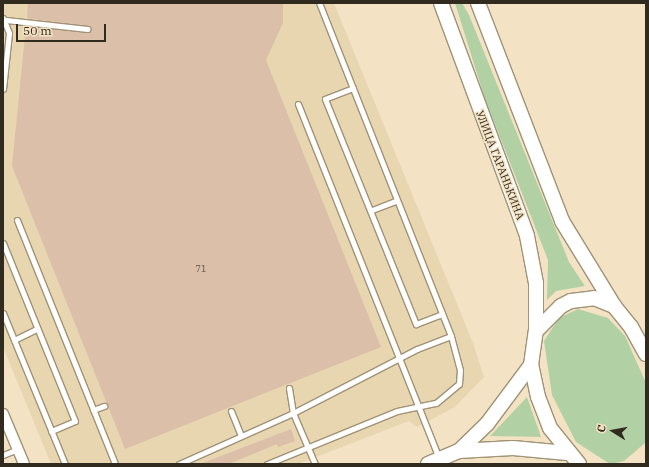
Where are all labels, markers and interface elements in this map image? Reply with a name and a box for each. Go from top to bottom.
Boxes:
scale bar [18,16,108,42]
text: 50 m [23,23,52,38]
street label: УЛИЦА ГАРАНЬКИНА [473,109,527,221]
house number: 71 [196,264,206,274]
north arrow [593,411,633,451]
text: С [594,424,609,434]

